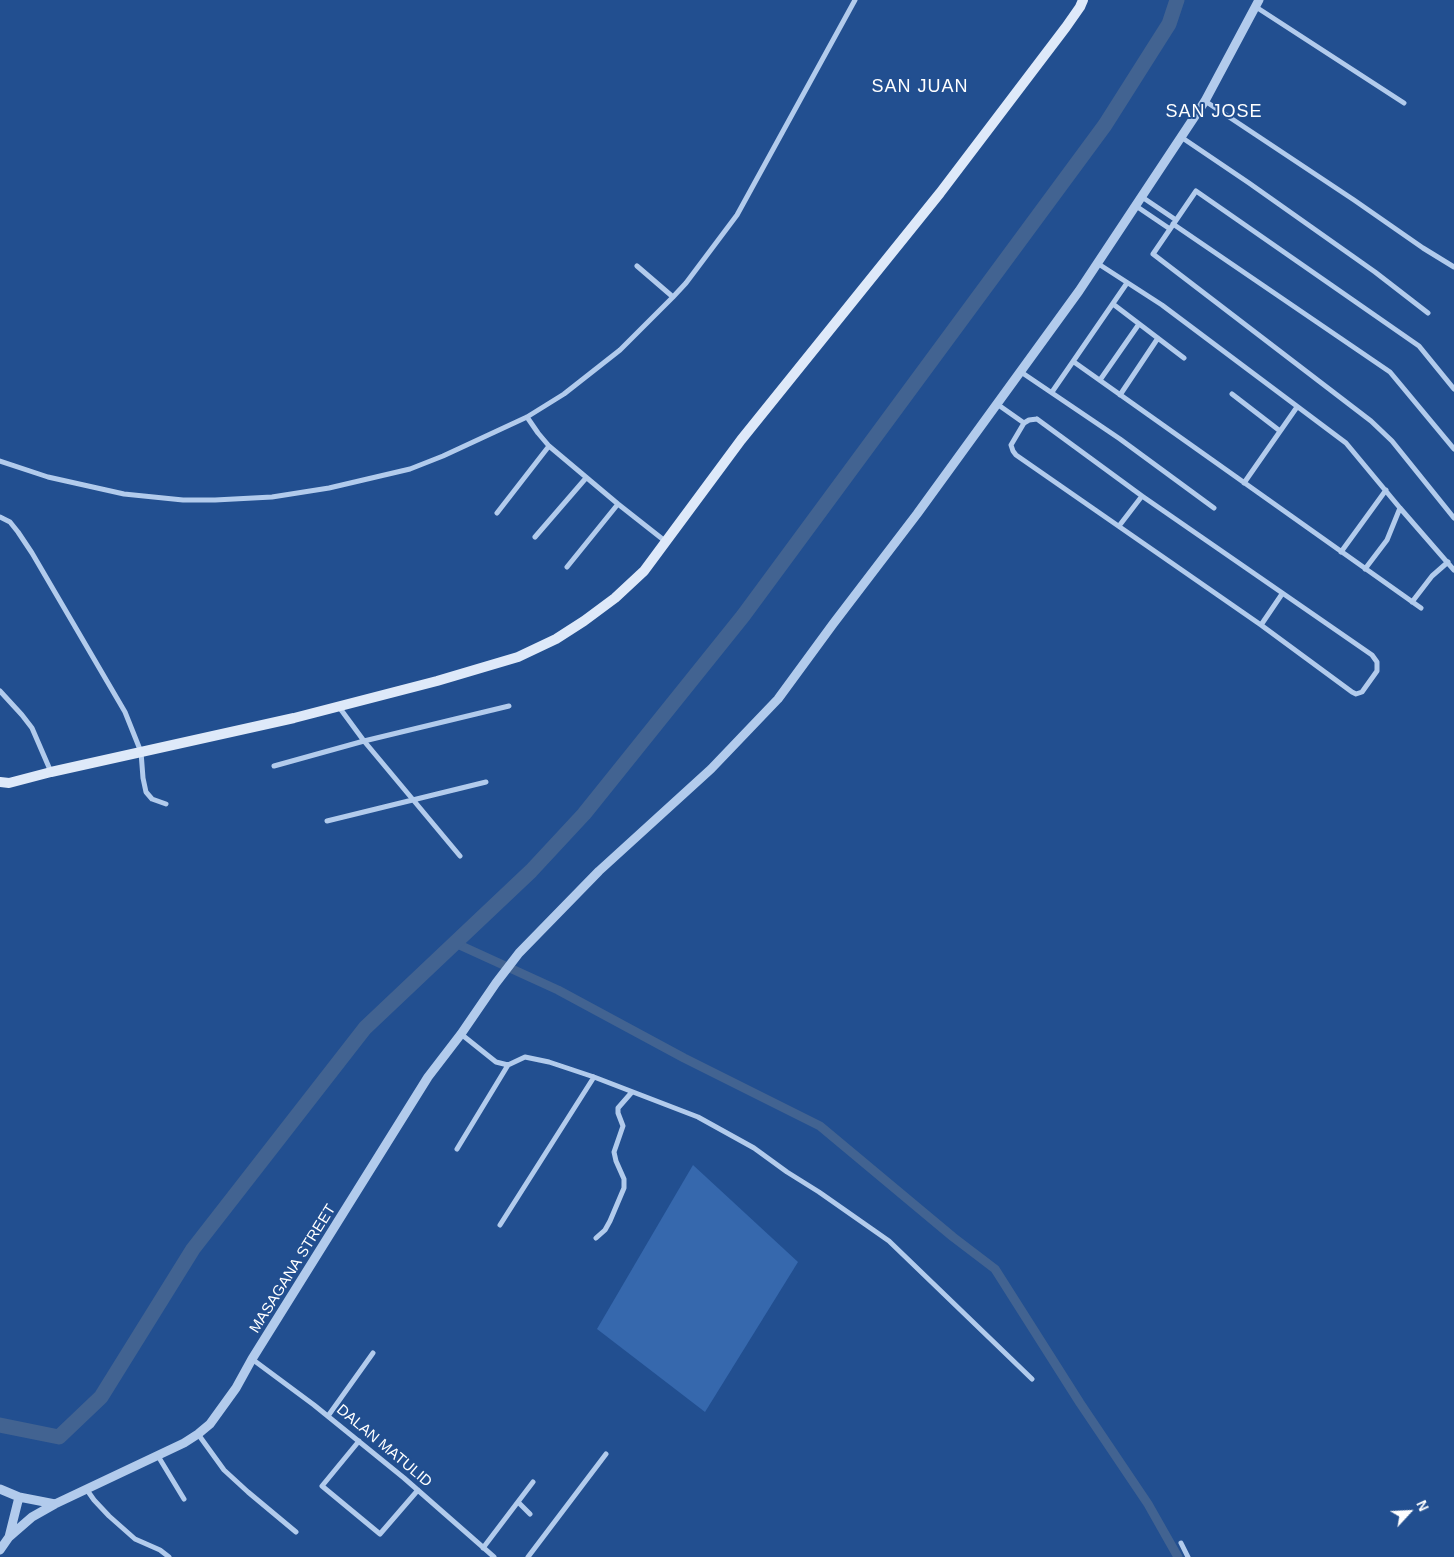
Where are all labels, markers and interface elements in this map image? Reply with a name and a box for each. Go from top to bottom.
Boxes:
district label: SAN JUAN [870,76,970,98]
district label: SAN JOSE [1164,101,1264,123]
street label: MASAGANA STREET [246,1201,340,1337]
street label: DALAN MATULID [333,1401,435,1491]
north arrow [1384,1487,1434,1537]
text: N [1413,1498,1432,1514]

